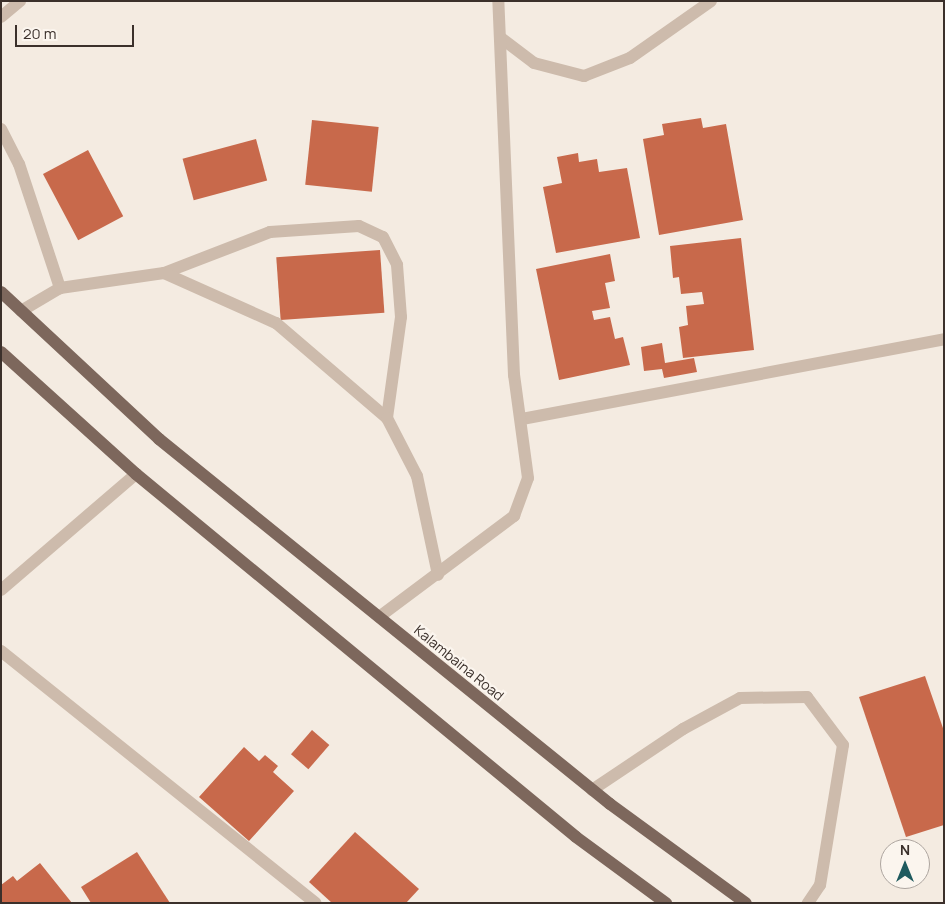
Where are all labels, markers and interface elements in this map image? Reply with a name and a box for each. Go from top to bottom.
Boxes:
scale bar [18,15,136,47]
text: 20 m [23,23,56,44]
street label: Kalambaina Road [411,622,507,704]
north arrow [880,839,930,889]
text: N [900,840,910,859]

